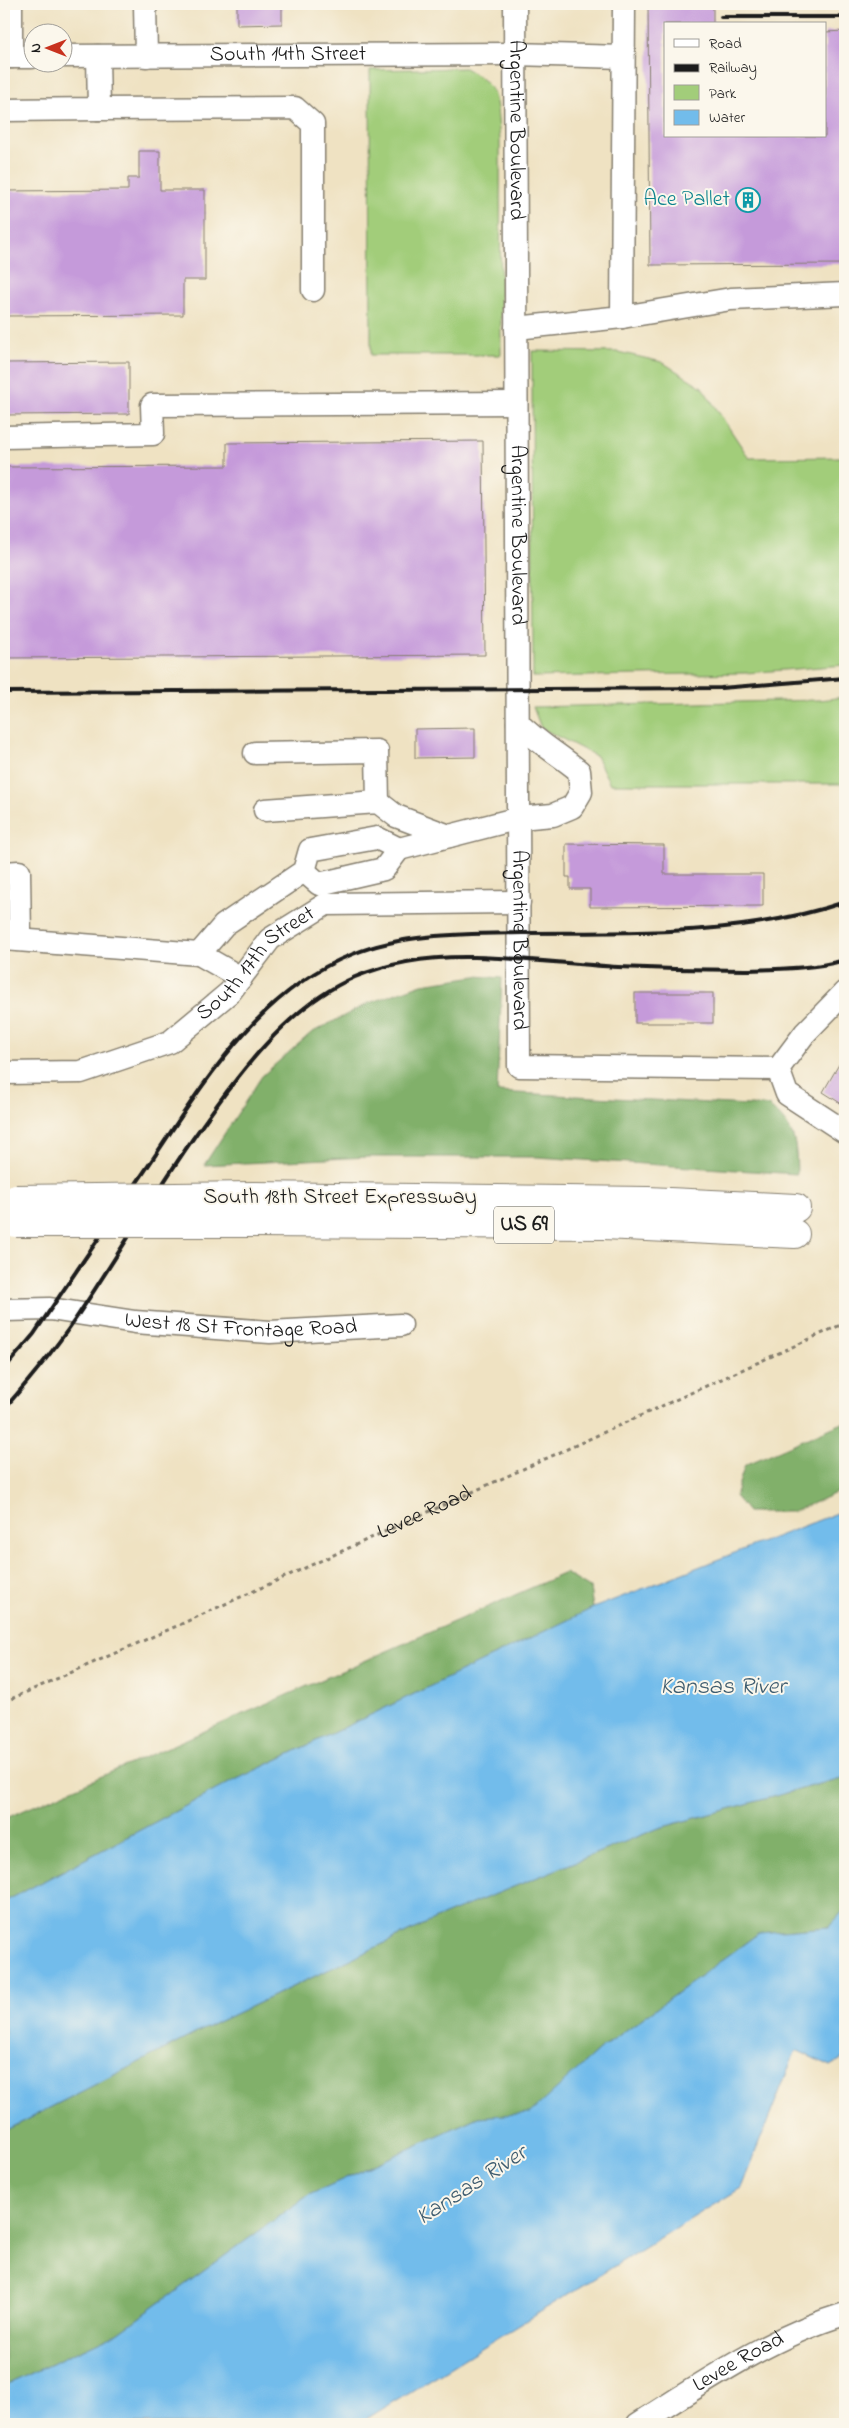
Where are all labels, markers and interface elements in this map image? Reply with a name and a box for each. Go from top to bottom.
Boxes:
north arrow [22,22,72,72]
legend [664,22,826,138]
text: Road [709,33,742,55]
street label: South 14th Street [210,39,367,71]
street label: Argentine Boulevard [498,40,532,220]
text: N [26,43,47,53]
text: Railway [709,57,757,80]
text: Park [709,83,737,105]
text: Water [709,107,745,129]
place label: Ace Pallet [643,184,731,216]
building icon: Ace Pallet [735,187,761,213]
street label: Argentine Boulevard [500,445,533,625]
street label: Argentine Boulevard [501,850,535,1030]
street label: South 17th Street [190,898,322,1029]
street label: South 18th Street Expressway [203,1182,477,1215]
road number: US 69 [494,1206,554,1244]
street label: West 18 St Frontage Road [122,1305,358,1348]
street label: Levee Road [372,1478,477,1549]
water label: Kansas River [660,1670,788,1705]
water label: Kansas River [410,2136,536,2235]
street label: Levee Road [687,2324,790,2401]

